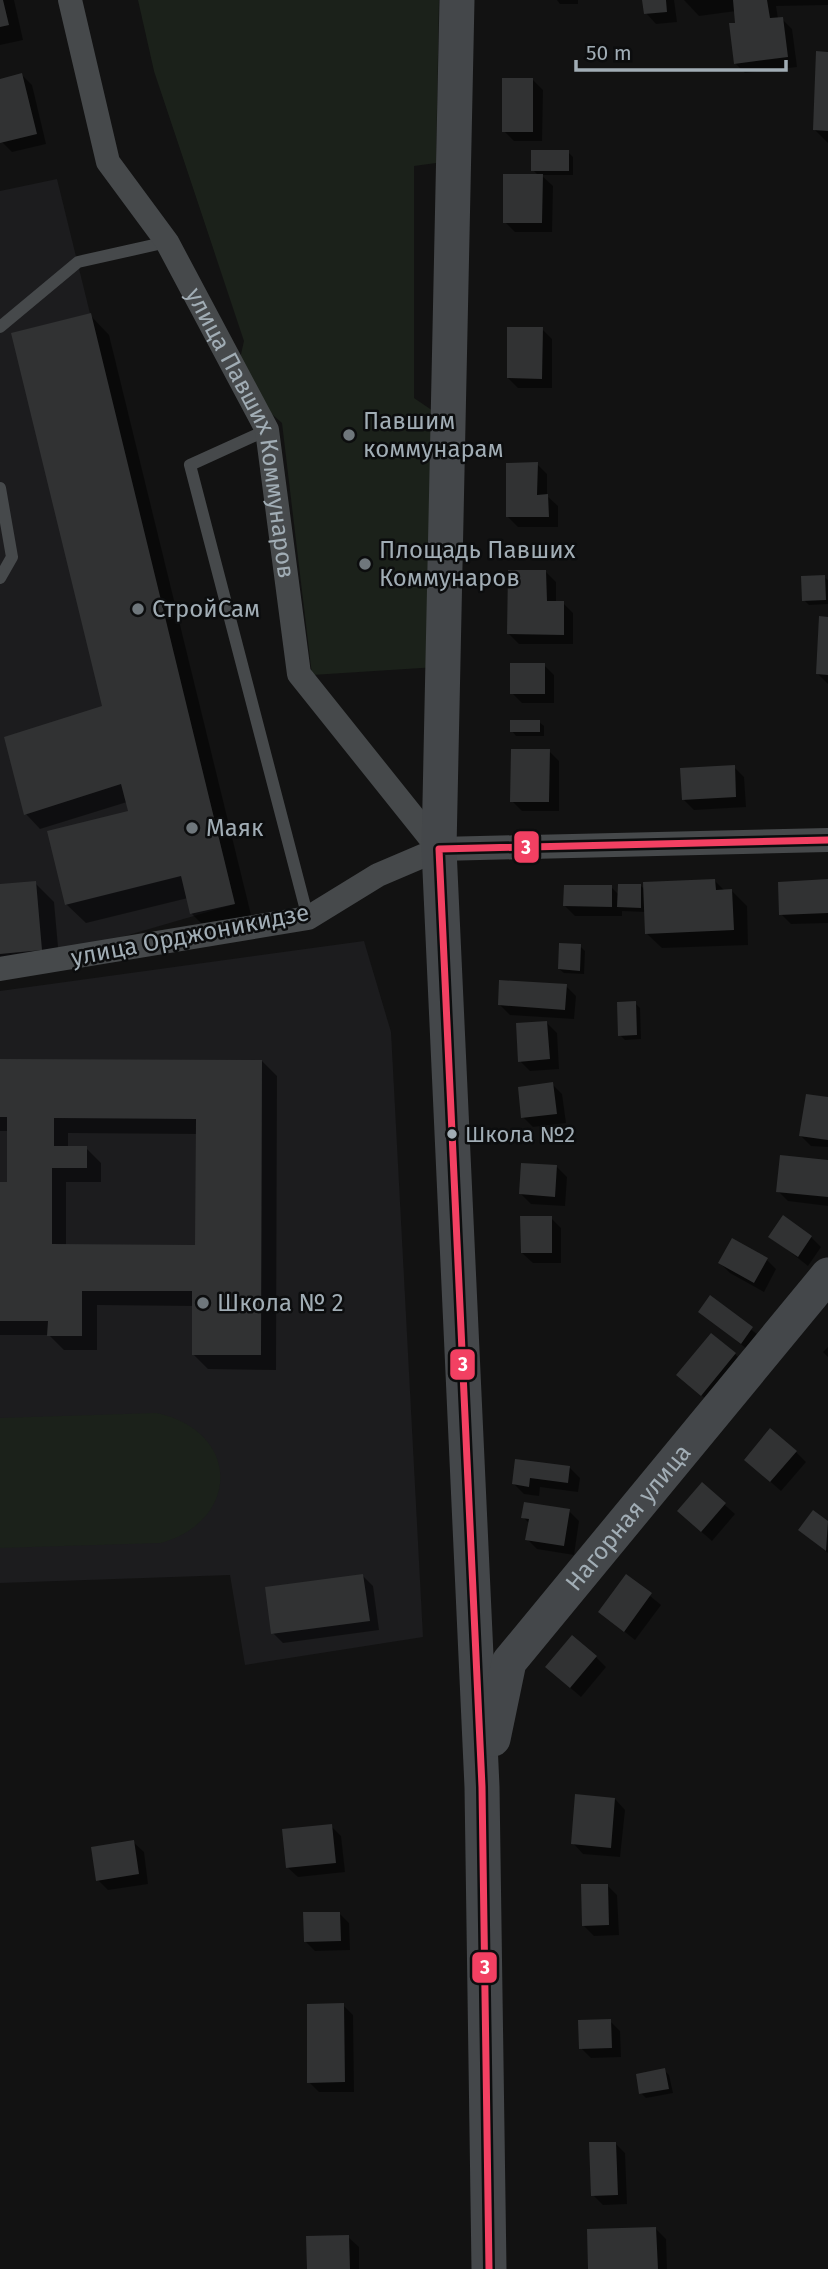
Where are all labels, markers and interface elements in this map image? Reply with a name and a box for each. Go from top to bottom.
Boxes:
scale bar [576,28,786,72]
text: 50 m [586,40,632,66]
street label: улица Павших Коммунаров [180,283,300,580]
place label: Павшим коммунарам [363,407,504,463]
marker: Павшим коммунарам [341,427,357,443]
place label: Площадь Павших Коммунаров [379,536,576,592]
marker: Площадь Павших Коммунаров [357,556,373,572]
place label: СтройСам [152,595,260,623]
marker: СтройСам [130,601,146,617]
place label: Маяк [206,814,264,842]
marker: Маяк [184,820,200,836]
line badge: 3 [513,830,540,864]
text: 3 [520,836,531,859]
street label: улица Орджоникидзе [68,898,312,972]
place label: Школа №2 [465,1121,575,1148]
marker: Школа №2 [445,1127,459,1141]
place label: Школа № 2 [217,1289,344,1317]
marker: Школа № 2 [195,1295,211,1311]
line badge: 3 [449,1348,476,1381]
text: 3 [457,1353,468,1376]
street label: Нагорная улица [560,1439,697,1596]
line badge: 3 [471,1951,498,1984]
text: 3 [479,1956,490,1979]

